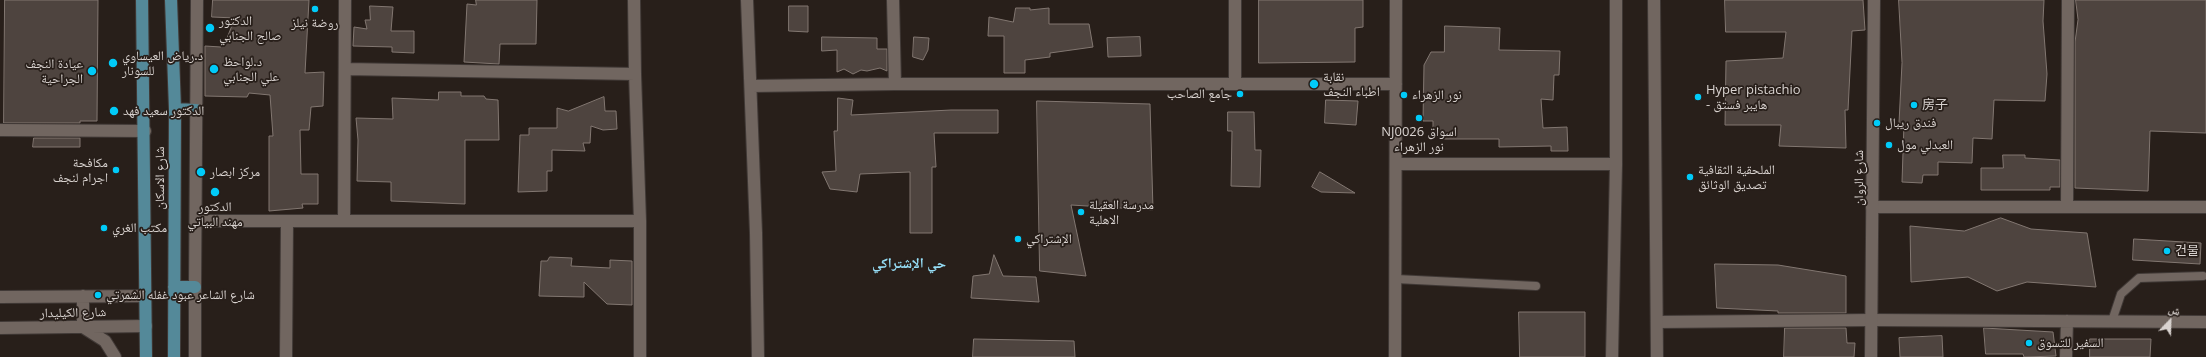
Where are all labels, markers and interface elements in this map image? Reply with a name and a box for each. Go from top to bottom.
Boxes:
marker: روضة نيلز [310,4,320,14]
place label: الدكتور صالح الجنابي [219,13,281,44]
place label: روضة نيلز [291,15,339,31]
marker: الدكتور صالح الجنابي [204,22,216,34]
place label: د.رياض العيساوي للسونار [122,48,203,79]
place label: د.لواحظ علي الجنابي [223,54,279,85]
place label: عيادة النجف الجراحية [25,56,83,87]
marker: د.رياض العيساوي للسونار [107,57,119,69]
marker: د.لواحظ علي الجنابي [208,63,220,75]
marker: عيادة النجف الجراحية [86,65,98,77]
place label: نقابة اطباء النجف [1323,69,1380,100]
marker: نقابة اطباء النجف [1308,78,1320,90]
place label: Hyper pistachio - هايبر فستق [1706,82,1801,113]
place label: جامع الصاحب [1167,86,1232,102]
place label: نور الزهراء [1412,87,1462,103]
marker: جامع الصاحب [1235,89,1245,99]
marker: نور الزهراء [1399,90,1409,100]
marker: Hyper pistachio - هايبر فستق [1693,92,1703,102]
place label: 房子 [1922,97,1948,113]
marker: 房子 [1909,100,1919,110]
place label: الدكتور سعيد فهد [123,103,204,119]
marker: الدكتور سعيد فهد [108,105,120,117]
marker: NJ0026 اسواق نور الزهراء [1414,113,1424,123]
place label: فندق ريبال [1885,115,1937,131]
marker: فندق ريبال [1872,118,1882,128]
place label: NJ0026 اسواق نور الزهراء [1381,124,1457,155]
place label: العبدلي مول [1897,137,1953,153]
marker: العبدلي مول [1884,140,1894,150]
street label: شارع الاسكان [152,146,168,210]
street label: شارع الروان [1851,150,1867,206]
place label: مکافحة اجرام لنجف [53,155,108,186]
place label: الملحقية الثقافية تصديق الوثائق [1698,162,1775,193]
place label: مركز ابصار [210,164,260,180]
marker: مکافحة اجرام لنجف [111,165,121,175]
marker: مركز ابصار [195,166,207,178]
marker: الملحقية الثقافية تصديق الوثائق [1685,172,1695,182]
marker: الدكتور مهند البياتي [209,186,221,198]
place label: مدرسة العقيلة الاهلية [1089,197,1154,228]
place label: الدكتور مهند البياتي [187,199,243,230]
marker: مدرسة العقيلة الاهلية [1076,207,1086,217]
place label: مكتب الغري [112,220,167,236]
marker: مكتب الغري [99,223,109,233]
place label: الإشتراكي [1026,231,1072,247]
marker: الإشتراكي [1013,234,1023,244]
place label: 건물 [2175,243,2199,259]
marker: 건물 [2162,246,2172,256]
district label: حي الإشتراكي [872,256,946,272]
place label: شارع الشاعر عبود غفله الشمرتي [106,287,255,303]
marker: شارع الشاعر عبود غفله الشمرتي [93,290,103,300]
text: ش [2167,300,2183,319]
north arrow [2150,301,2190,341]
street label: شارع الكيليدار [40,305,106,321]
place label: السفير للتسوق [2037,335,2104,351]
marker: السفير للتسوق [2024,338,2034,348]

